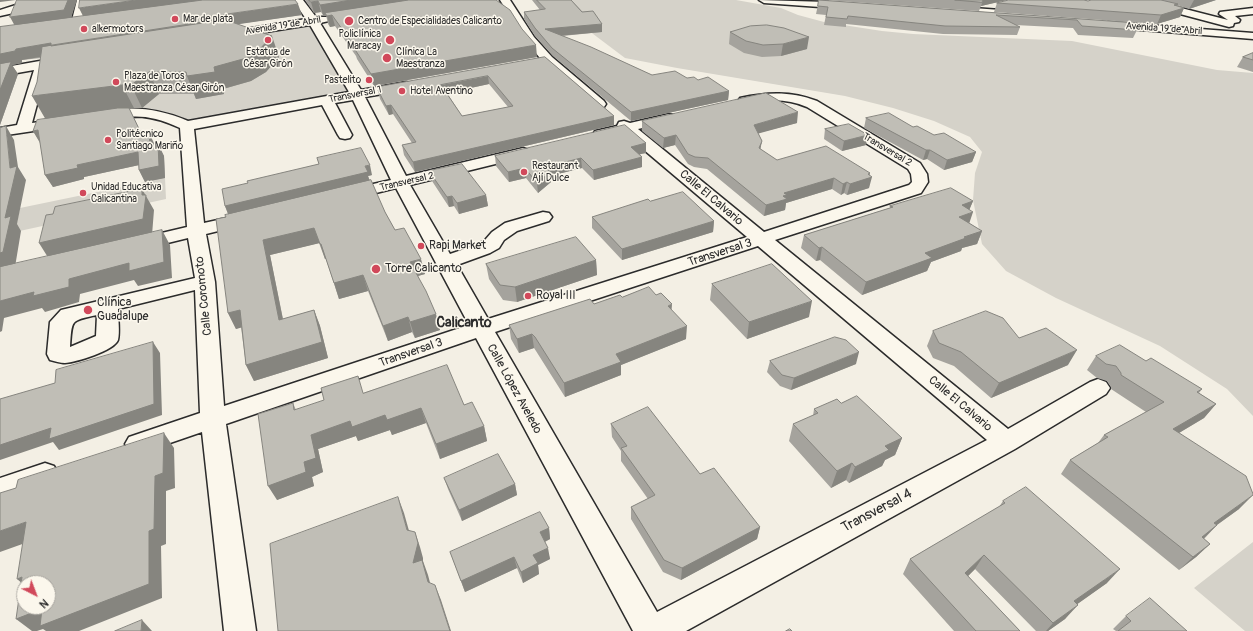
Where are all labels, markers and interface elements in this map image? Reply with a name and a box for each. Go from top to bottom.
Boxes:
place label: Mar de plata [183,13,233,25]
marker: Mar de plata [170,14,180,24]
street label: Avenida 19 de Abril [244,14,322,38]
marker: Centro de Especialidades Calicanto [343,15,355,27]
place label: Centro de Especialidades Calicanto [358,15,502,27]
street label: Avenida 19 de Abril [1125,20,1203,38]
place label: alkermotors [92,23,143,35]
marker: alkermotors [79,24,89,34]
place label: Policlínica Maracay [339,28,381,52]
marker: Policlínica Maracay [384,34,396,46]
marker: Estatua de César Girón [263,35,273,45]
place label: Estatua de César Girón [243,46,293,70]
place label: Clínica La Maestranza [396,46,445,70]
marker: Clínica La Maestranza [381,52,393,64]
place label: Plaza de Toros Maestranza César Girón [124,70,224,94]
place label: Pastelito [324,74,361,86]
marker: Pastelito [364,75,374,85]
marker: Plaza de Toros Maestranza César Girón [111,77,121,87]
street label: Transversal 1 [328,84,382,106]
place label: Hotel Aventino [410,85,473,97]
marker: Hotel Aventino [397,86,407,96]
place label: Politécnico Santiago Mariño [116,128,183,152]
street label: Transversal 2 [860,131,914,169]
marker: Politécnico Santiago Mariño [103,135,113,145]
place label: Restaurant Ají Dulce [532,160,578,184]
marker: Restaurant Ají Dulce [519,167,529,177]
street label: Calle El Calvario [676,167,746,229]
street label: Transversal 2 [379,170,435,194]
place label: Unidad Educativa Calicantina [91,181,161,204]
marker: Unidad Educativa Calicantina [78,188,88,198]
street label: Transversal 3 [686,236,754,270]
place label: Rapi Market [429,239,486,253]
marker: Rapi Market [416,241,426,251]
street label: Calle Coromoto [193,256,215,336]
place label: Torre Calicanto [385,262,462,276]
marker: Torre Calicanto [370,263,382,275]
place label: Royal III [536,289,576,303]
marker: Royal III [523,291,533,301]
place label: Clínica Guadalupe [97,296,149,324]
marker: Clínica Guadalupe [82,304,94,316]
district label: Calicanto [436,315,492,331]
street label: Transversal 3 [377,335,445,371]
street label: Calle López Aveledo [483,342,545,436]
street label: Calle El Calvario [925,373,995,435]
street label: Transversal 4 [839,485,915,537]
north arrow [16,575,56,615]
text: N [37,596,51,611]

